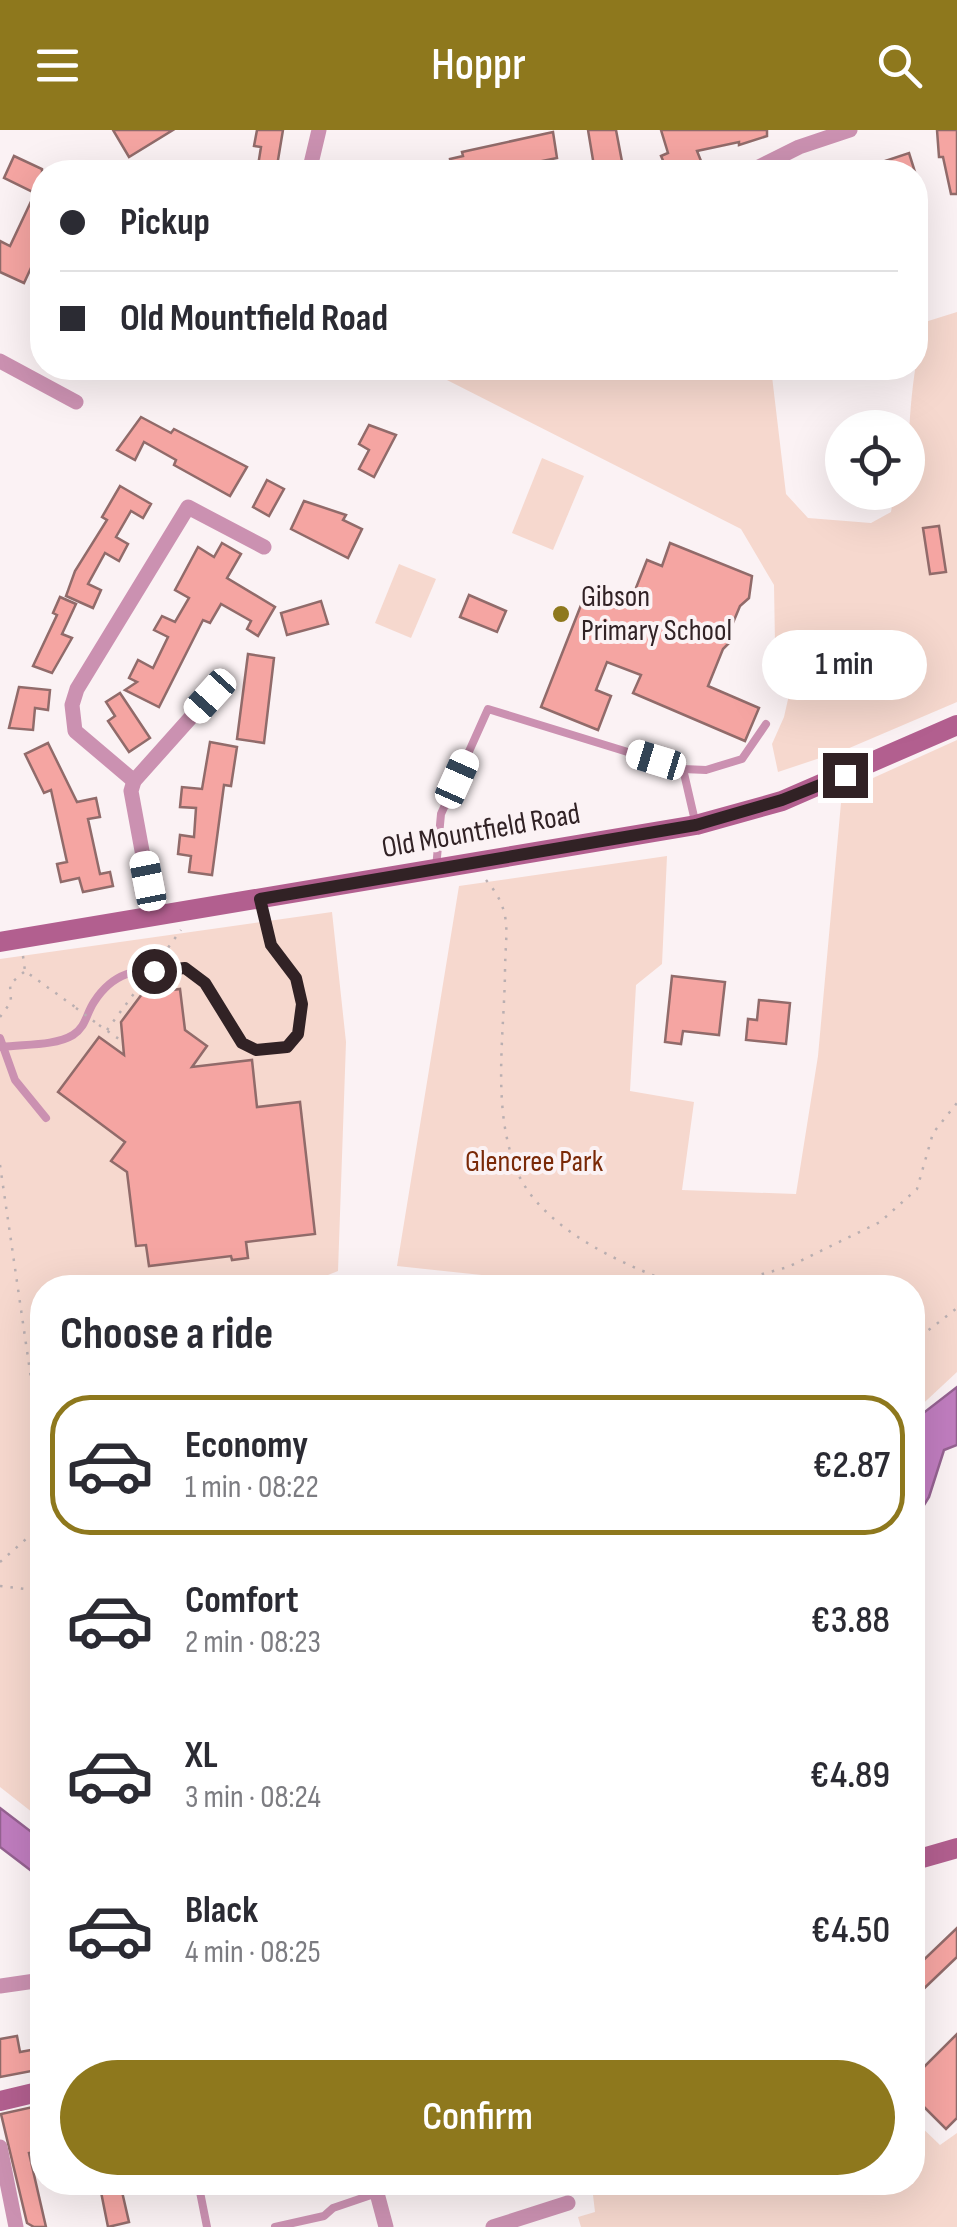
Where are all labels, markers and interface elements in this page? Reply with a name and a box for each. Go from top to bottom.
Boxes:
icon: menu [30,38,85,93]
text: Hoppr [431,38,526,93]
icon: search [872,38,927,93]
text: Pickup [120,200,210,245]
text: Old Mountfield Road [120,296,388,341]
map controls [825,410,925,510]
button: locate [825,410,925,510]
place label: Gibson Primary School [581,579,732,649]
marker: Gibson Primary School [550,603,572,625]
callout: 1 min [762,630,928,700]
text: 1 min [815,645,874,684]
car [179,664,241,728]
car [623,737,689,783]
car [431,745,483,813]
route end [823,753,868,798]
street label: Old Mountfield Road [379,796,583,866]
car [128,849,168,913]
route start [132,949,177,994]
park label: Glencree Park [465,1144,604,1180]
text: Choose a ride [60,1307,273,1362]
icon: car [65,1420,155,1510]
text: Economy [185,1423,308,1468]
text: €2.87 [813,1443,890,1488]
text: 1 min · 08:22 [185,1468,319,1507]
icon: car [65,1575,155,1665]
text: Comfort [185,1578,299,1623]
text: €3.88 [811,1598,890,1643]
text: 2 min · 08:23 [185,1623,321,1662]
icon: car [65,1730,155,1820]
text: XL [185,1733,218,1778]
text: €4.89 [810,1753,890,1798]
text: 3 min · 08:24 [185,1778,321,1817]
icon: car [65,1885,155,1975]
text: Black [185,1888,258,1933]
text: €4.50 [811,1908,890,1953]
text: 4 min · 08:25 [185,1933,321,1972]
button: Confirm [60,2060,895,2175]

